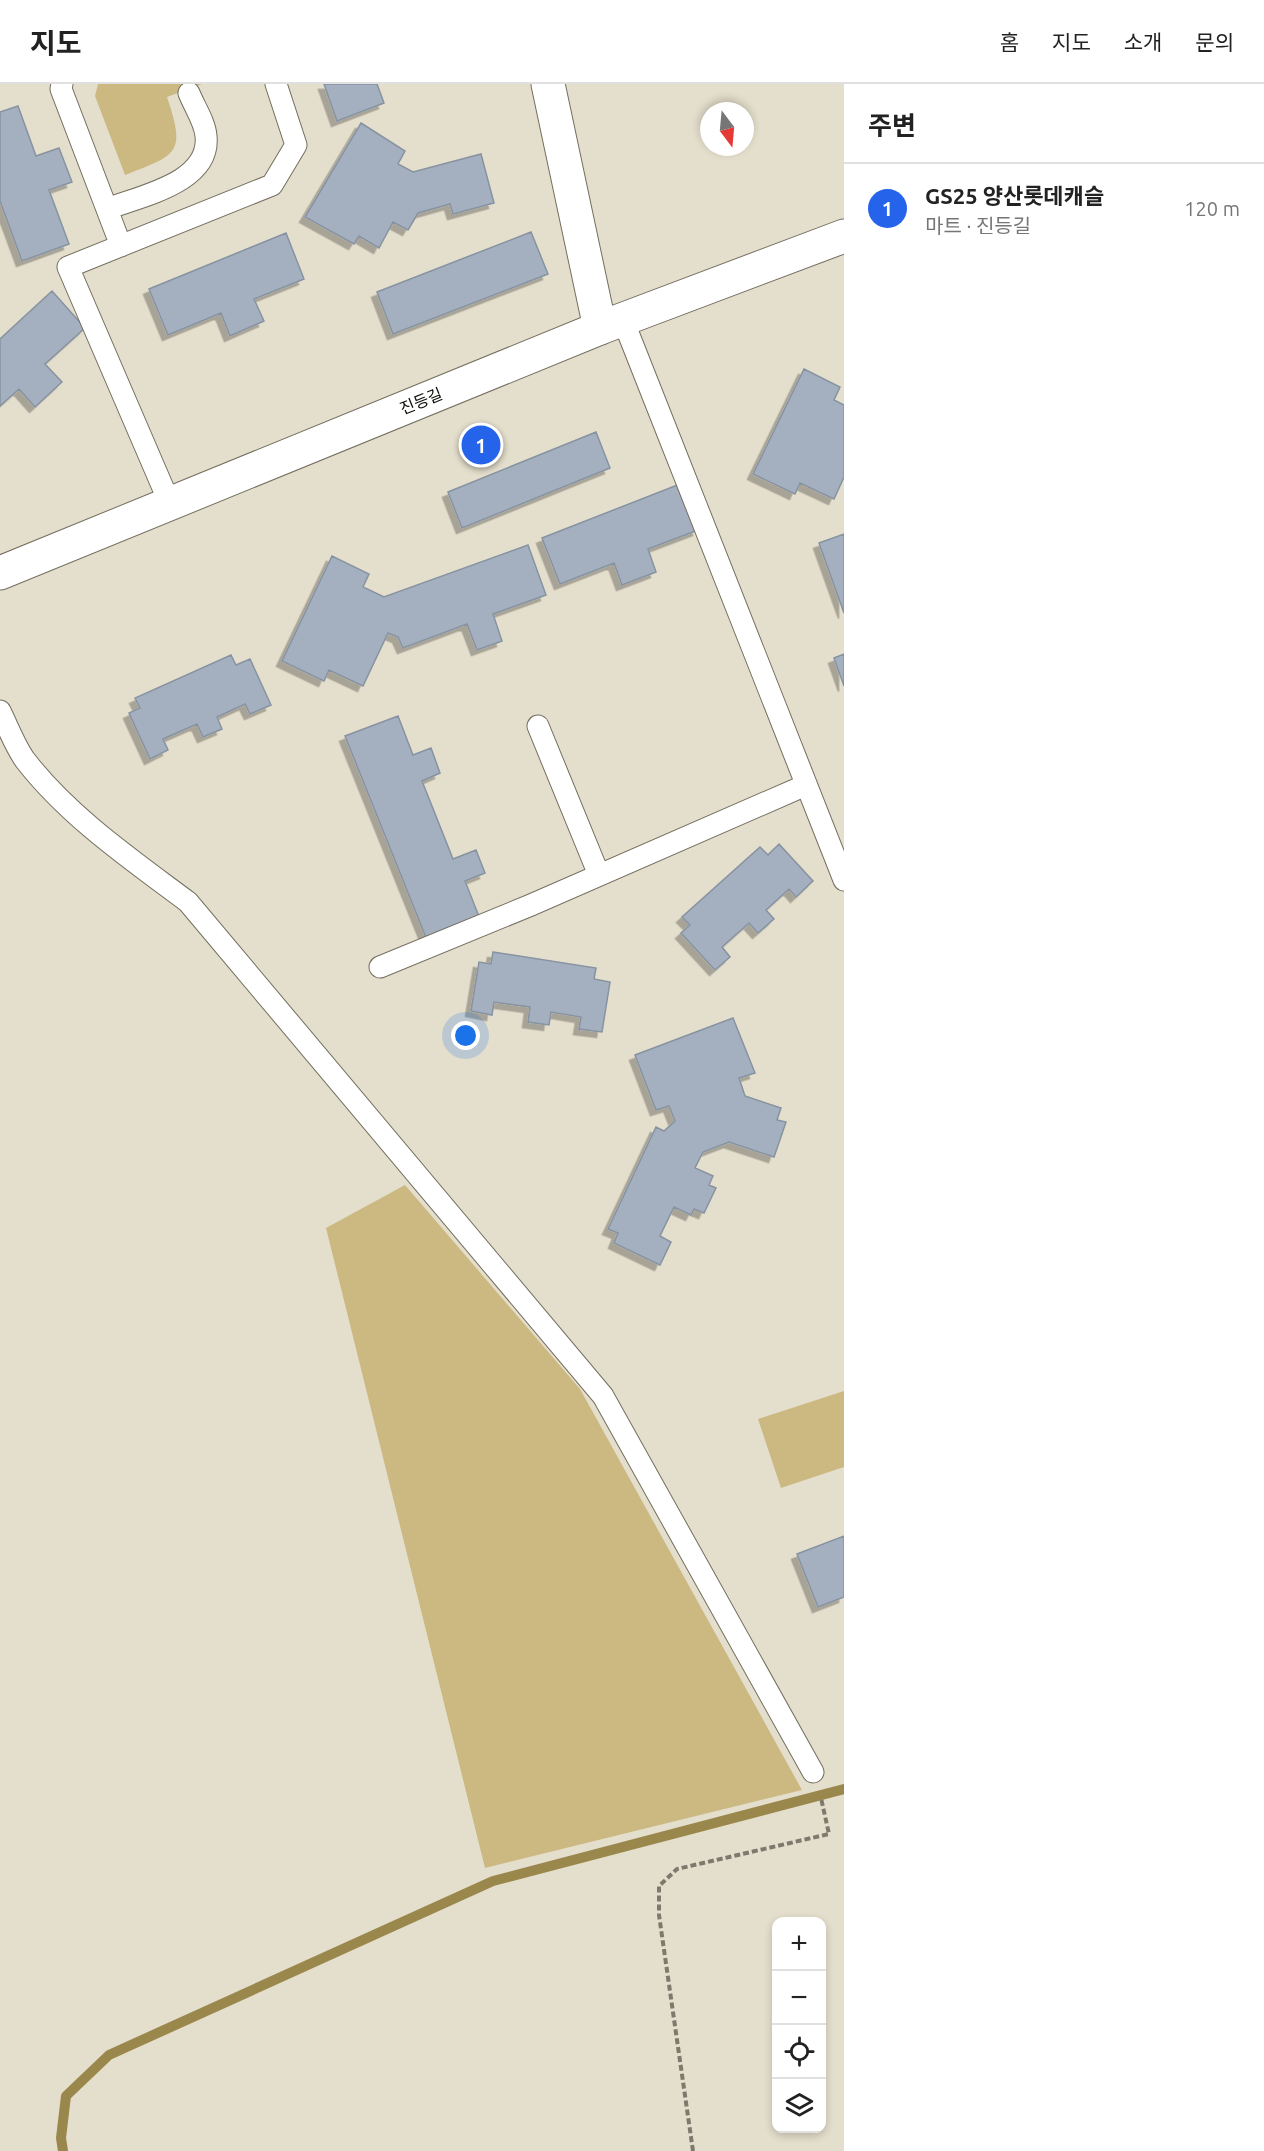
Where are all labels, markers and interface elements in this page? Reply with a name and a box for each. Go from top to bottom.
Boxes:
text: 지도 [30,27,82,58]
text: 홈 [1000,30,1019,54]
text: 지도 [1052,30,1091,54]
text: 소개 [1124,30,1162,54]
text: 문의 [1195,30,1234,54]
north arrow [700,102,754,156]
text: 주변 [868,111,916,140]
text: GS25 양산롯데캐슬 [925,183,1104,208]
text: 1 [882,197,893,220]
text: 120 m [1184,197,1240,220]
text: 마트 · 진등길 [925,214,1031,237]
street label: 진등길 [397,384,445,418]
pin: 1 [462,422,500,468]
your location [451,1021,480,1050]
map controls [772,1917,826,2133]
button: + [772,1917,826,1971]
button: − [772,1971,826,2025]
button: locate [772,2025,826,2079]
button: layers [772,2079,826,2133]

